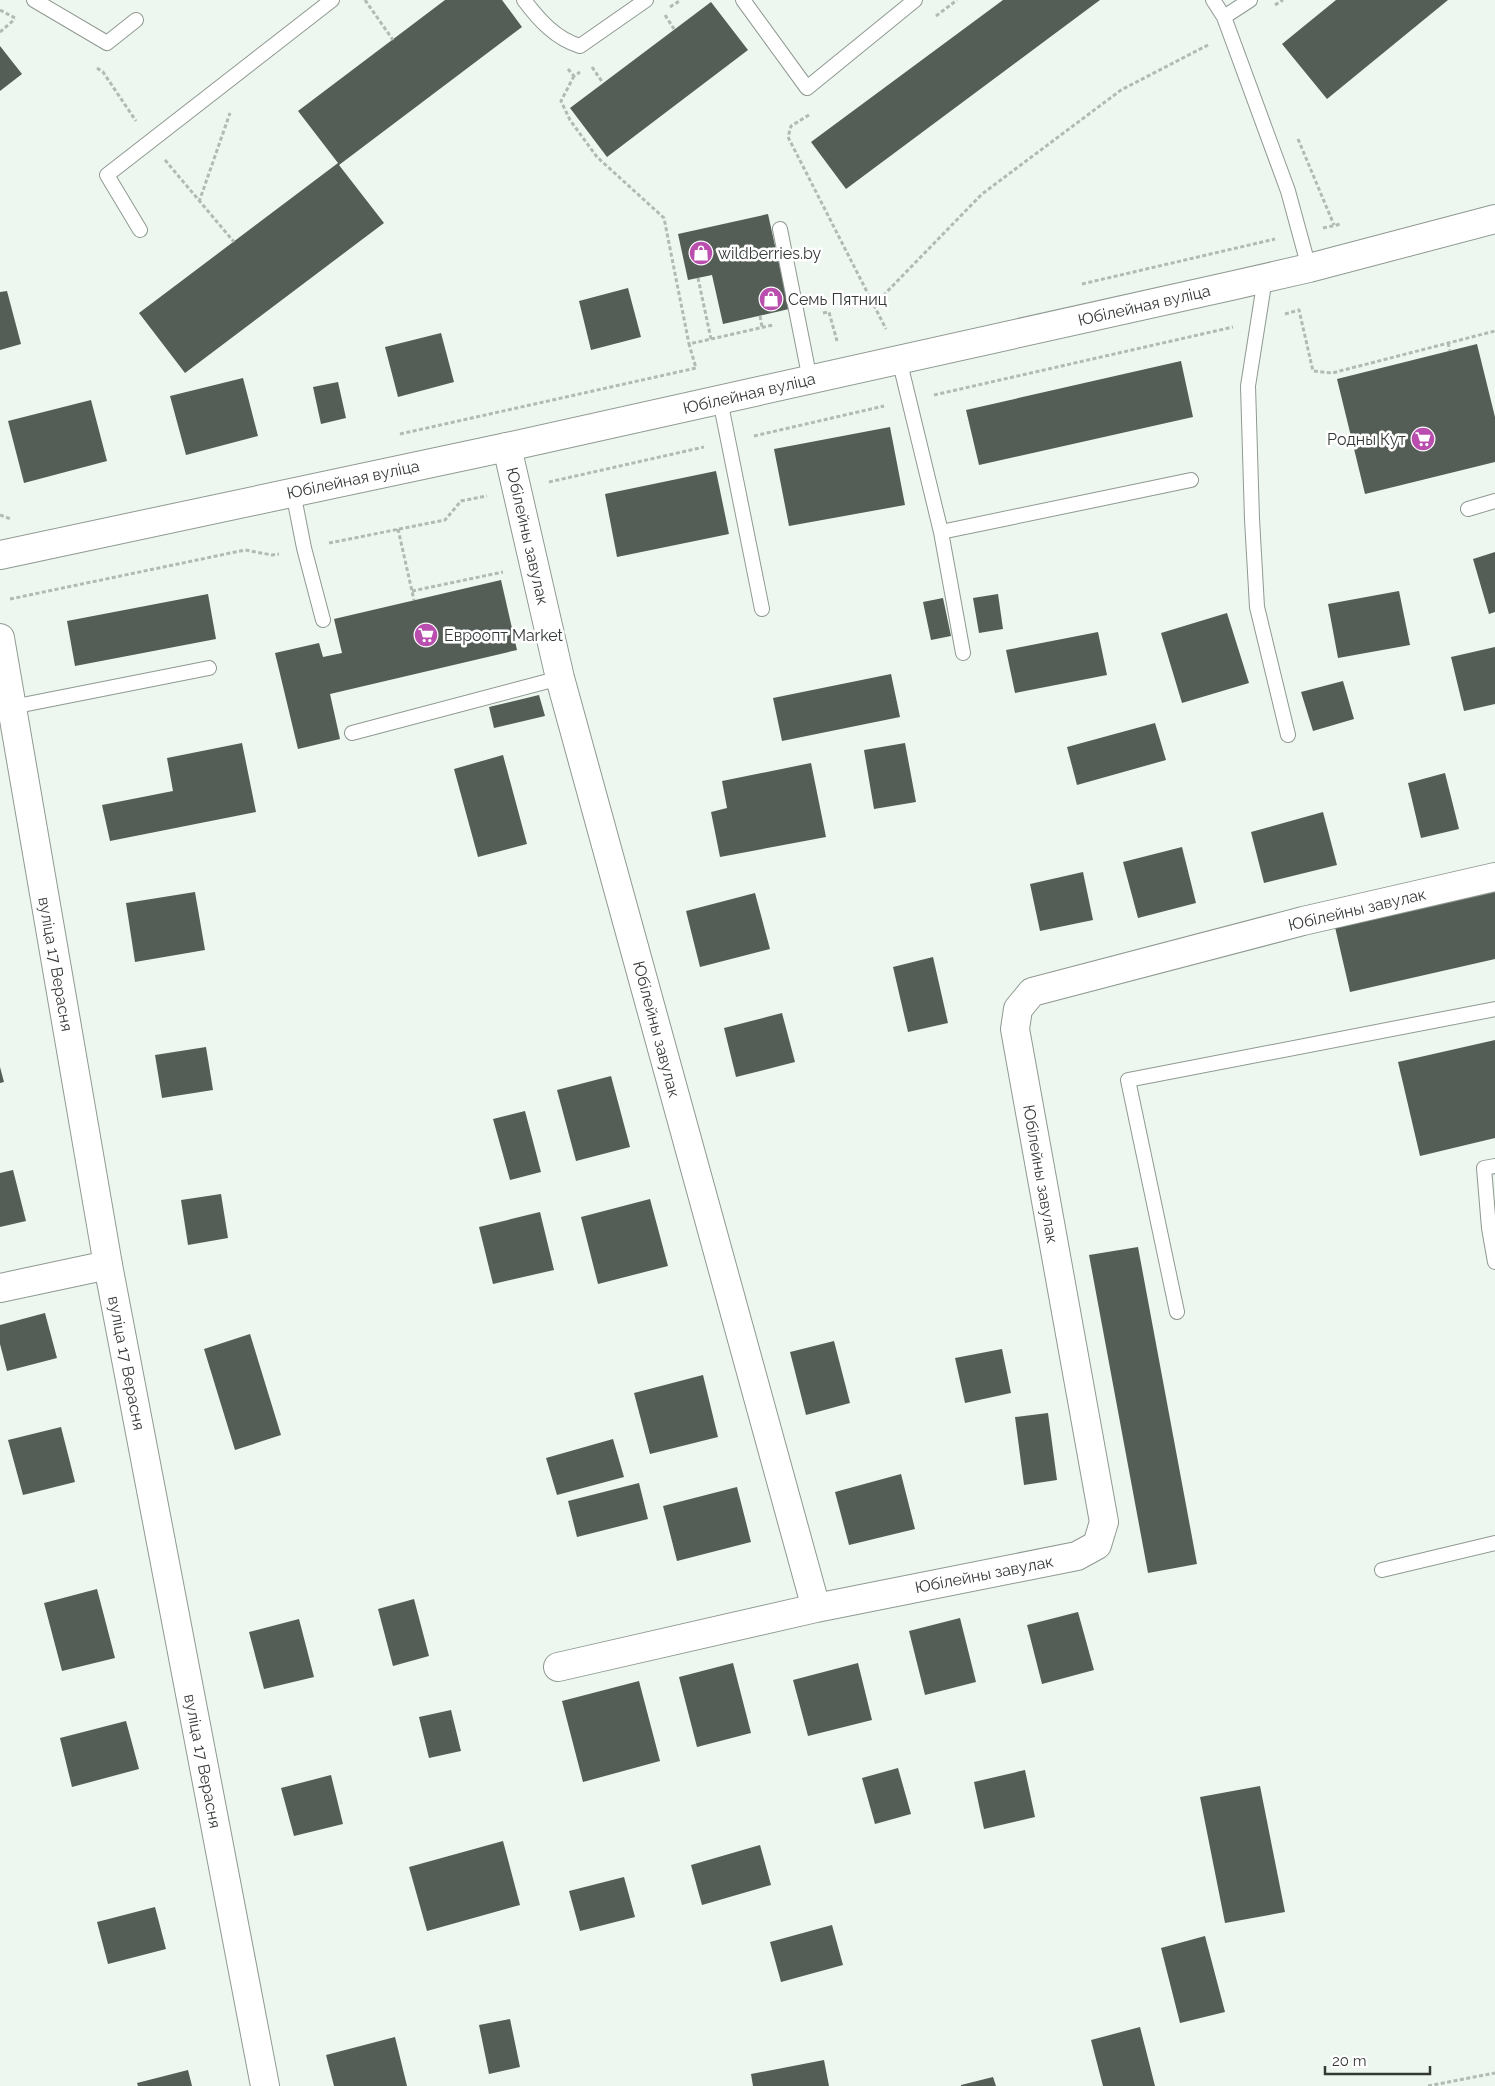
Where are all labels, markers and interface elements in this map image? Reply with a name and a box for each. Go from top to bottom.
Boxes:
shop icon: wildberries.by [688,240,714,266]
place label: wildberries.by [718,244,822,263]
street label: Юбілейная вуліца [1076,281,1212,330]
shop icon: Семь Пятниц [758,286,784,312]
place label: Семь Пятниц [788,290,887,309]
street label: Юбілейная вуліца [681,369,817,418]
supermarket icon: Родны Кут [1410,426,1436,452]
place label: Родны Кут [1327,430,1406,449]
street label: Юбілейная вуліца [285,456,421,503]
street label: Юбілейны завулак [502,465,553,607]
supermarket icon: Евроопт Market [413,622,439,648]
place label: Евроопт Market [444,626,564,645]
street label: Юбілейны завулак [1286,884,1428,935]
street label: вуліца 17 Верасня [34,895,77,1033]
street label: Юбілейны завулак [629,959,684,1099]
street label: Юбілейны завулак [1019,1103,1062,1245]
street label: вуліца 17 Верасня [104,1294,149,1432]
street label: Юбілейны завулак [913,1552,1055,1597]
street label: вуліца 17 Верасня [180,1692,225,1830]
scale bar [1325,2044,1430,2076]
text: 20 m [1332,2052,1367,2070]

